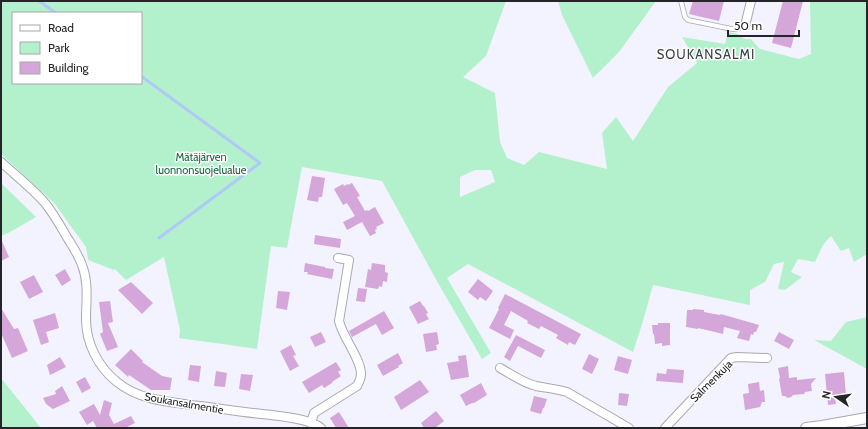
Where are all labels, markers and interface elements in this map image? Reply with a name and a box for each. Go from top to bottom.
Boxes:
legend [12,12,142,84]
scale bar [728,12,799,38]
text: 50 m [734,18,762,33]
text: Road [48,20,74,35]
text: Park [48,40,70,55]
district label: SOUKANSALMI [657,46,755,62]
text: Building [48,60,90,75]
park label: Mätäjärven luonnonsuojelualue [156,150,247,177]
street label: Salmenkuja [687,356,736,405]
north arrow [816,377,856,417]
street label: Soukansalmentie [143,389,225,417]
text: N [819,389,834,400]

